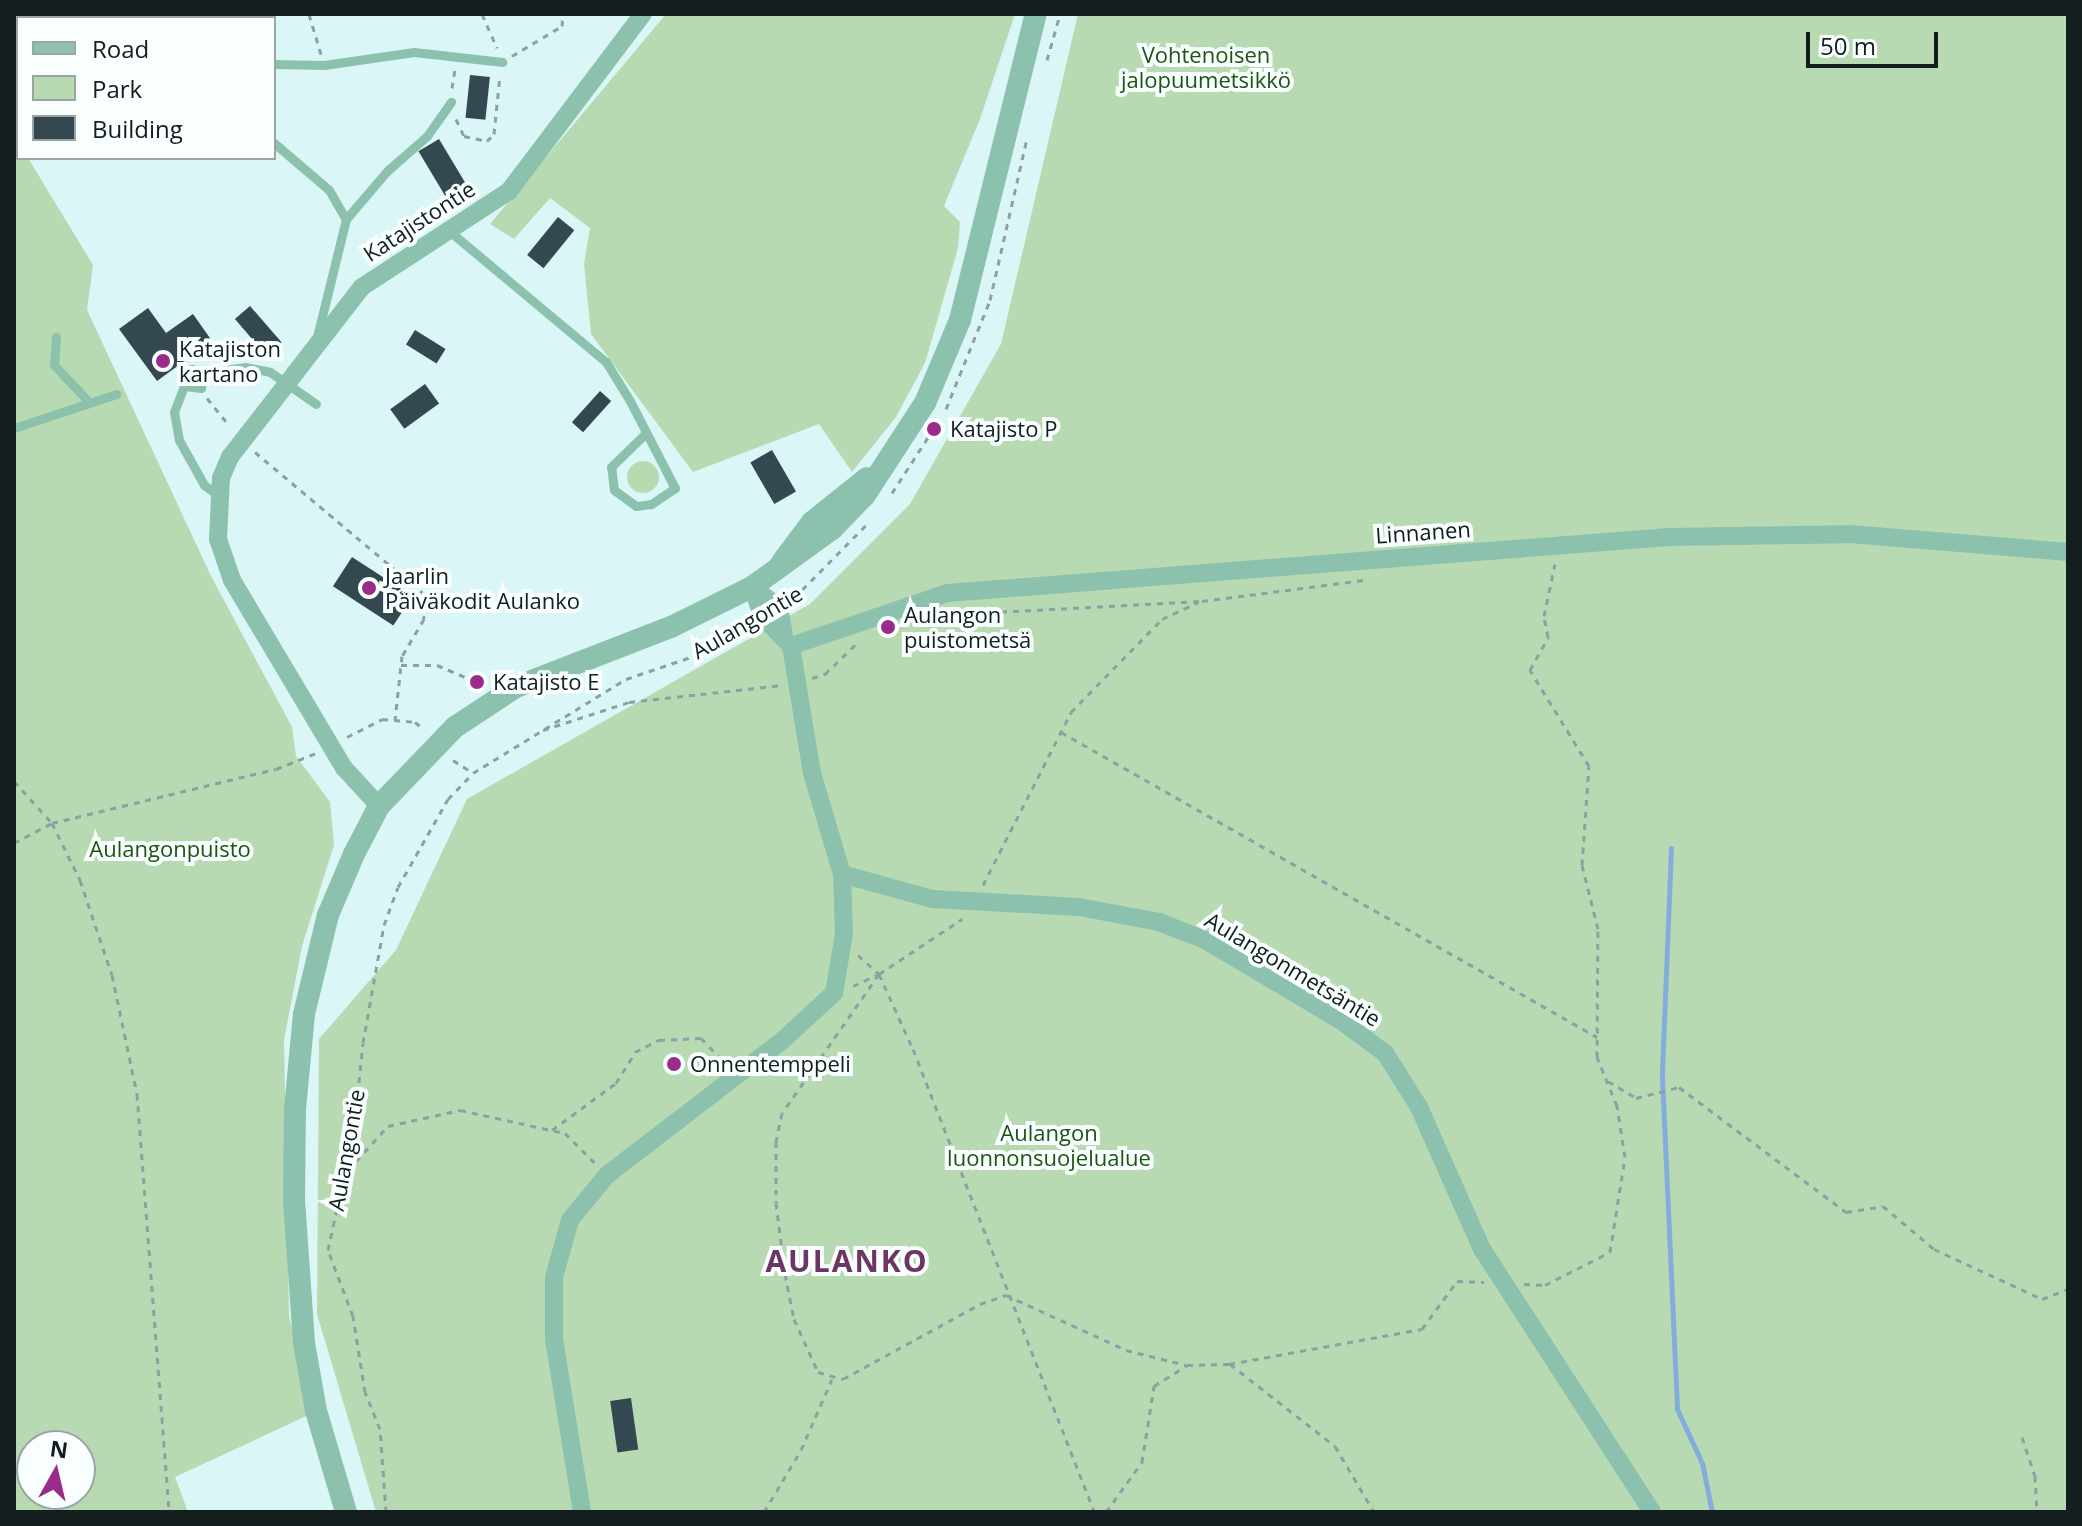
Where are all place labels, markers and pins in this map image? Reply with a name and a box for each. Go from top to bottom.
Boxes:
place label: Katajiston kartano [179,335,281,386]
marker: Katajiston kartano [154,352,172,370]
place label: Katajisto P [950,416,1057,442]
marker: Katajisto P [925,420,943,438]
place label: Jaarlin Päiväkodit Aulanko [385,562,580,614]
marker: Jaarlin Päiväkodit Aulanko [360,579,378,597]
place label: Aulangon puistometsä [904,601,1031,652]
marker: Aulangon puistometsä [879,618,897,636]
place label: Katajisto E [493,669,599,695]
marker: Katajisto E [468,673,486,691]
place label: Onnentemppeli [690,1051,851,1077]
marker: Onnentemppeli [665,1055,683,1073]

